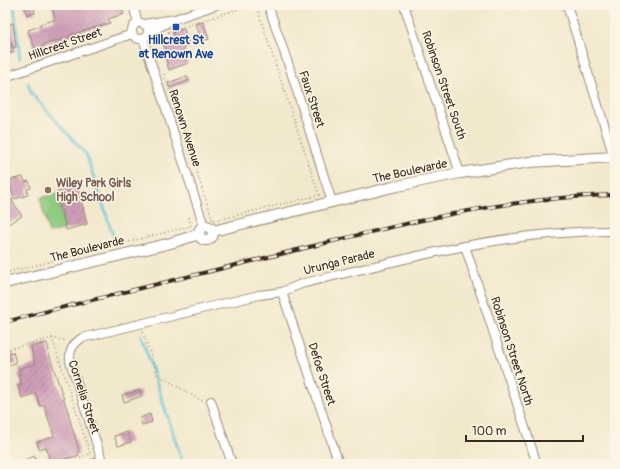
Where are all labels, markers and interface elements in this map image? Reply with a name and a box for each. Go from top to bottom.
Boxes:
marker: Hillcrest St at Renown Ave [171,22,181,32]
street label: Hillcrest Street [26,25,104,64]
street label: Robinson Street South [418,29,469,142]
place label: Hillcrest St at Renown Ave [139,33,214,62]
street label: Faux Street [295,69,328,130]
street label: Renown Avenue [165,88,204,169]
street label: The Boulevarde [371,156,449,187]
place label: Wiley Park Girls High School [56,176,132,205]
marker: Wiley Park Girls High School [43,185,53,195]
street label: The Boulevarde [49,233,126,266]
street label: Urunga Parade [302,246,376,279]
street label: Robinson Street North [487,295,536,408]
street label: Defoe Street [304,341,339,408]
street label: Cornelia Street [65,358,103,436]
scale bar [466,417,583,443]
text: 100 m [472,424,507,439]

